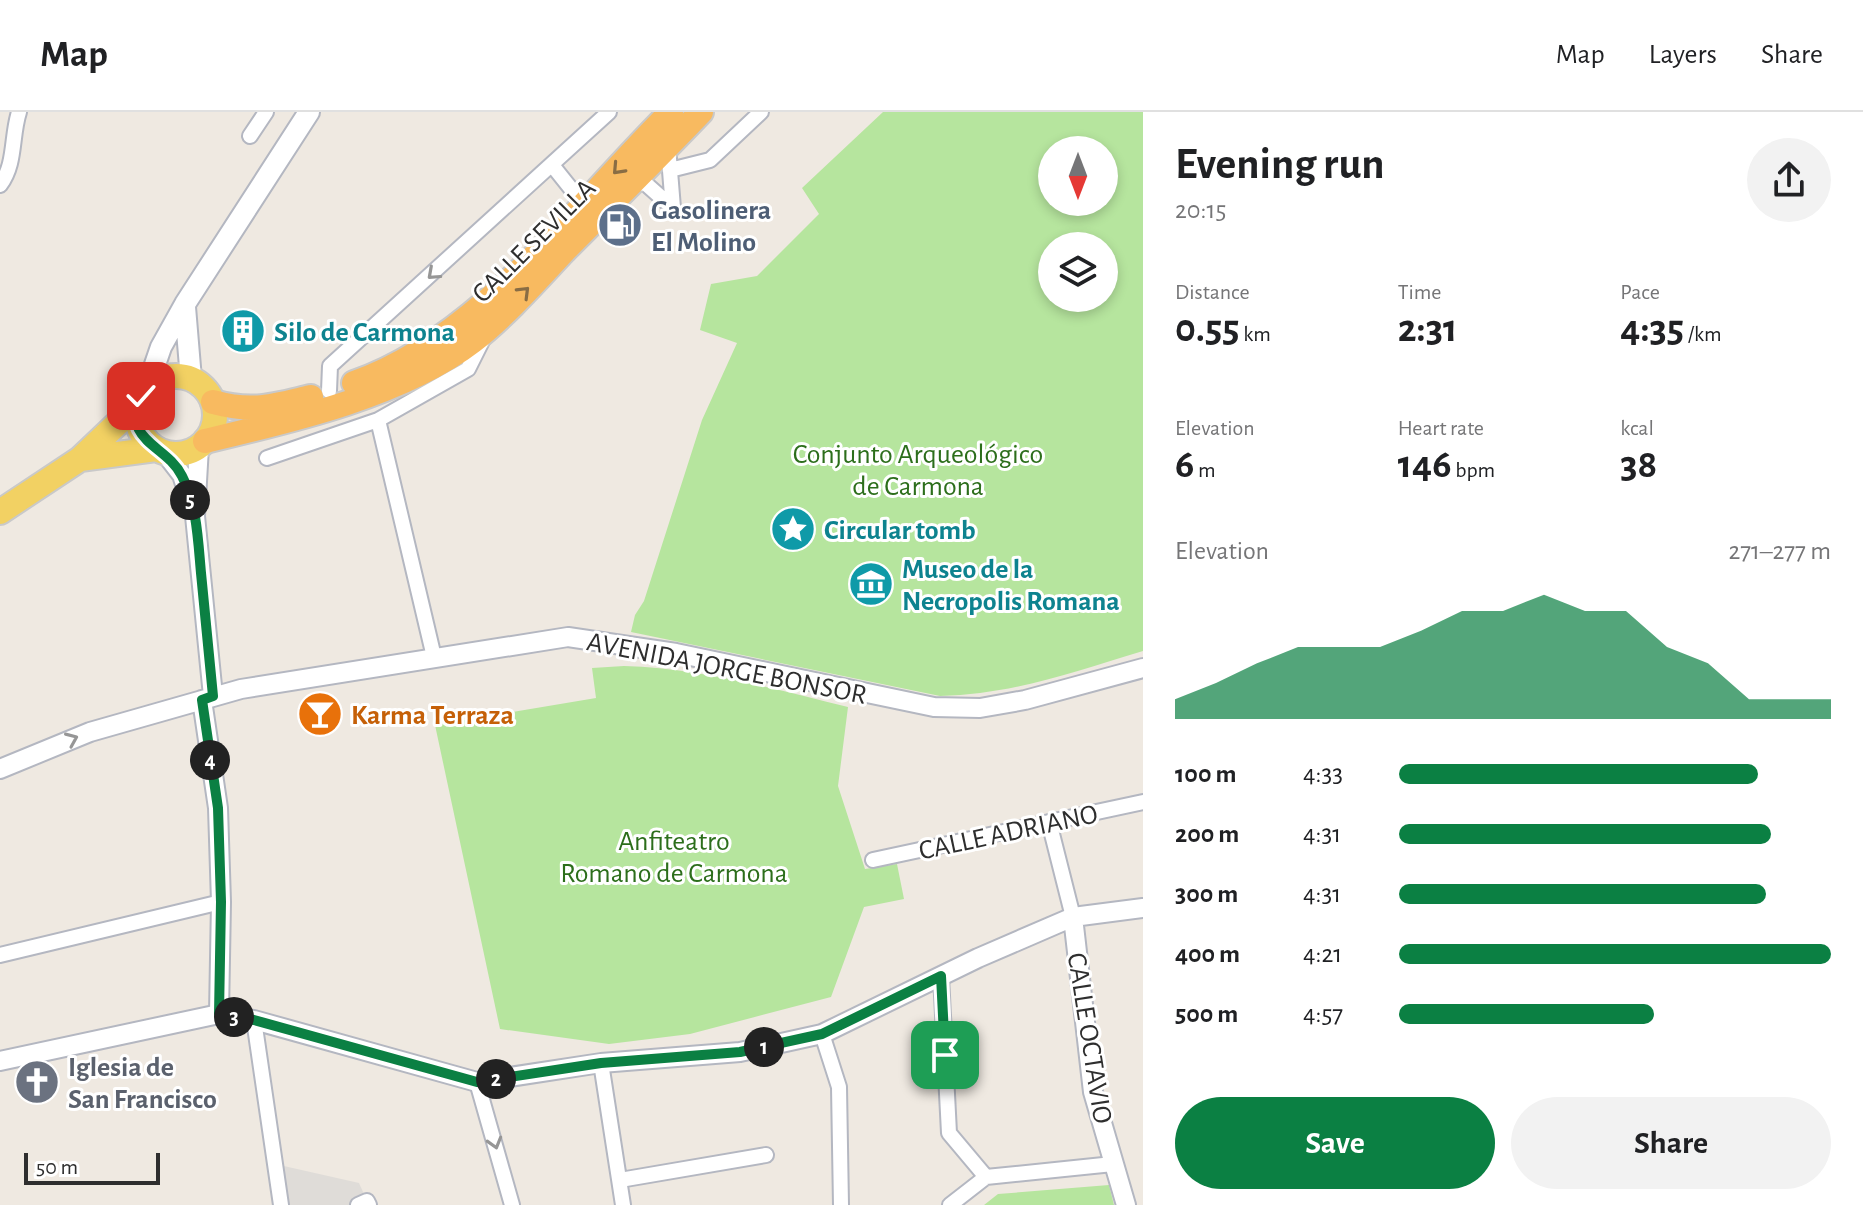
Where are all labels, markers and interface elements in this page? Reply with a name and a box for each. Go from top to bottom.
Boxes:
text: Map [40,36,108,74]
text: Map [1556,41,1605,69]
text: Layers [1649,41,1717,69]
text: Share [1761,41,1823,69]
north arrow [1038,136,1118,216]
map controls [1038,136,1118,312]
button: share [1747,138,1831,222]
text: Evening run [1175,143,1384,187]
one-way arrow [613,160,627,174]
street label: CALLE SEVILLA [467,174,601,308]
place label: Gasolinera El Molino [651,197,771,257]
text: 20:15 [1175,197,1226,223]
fuel station icon: Gasolinera El Molino [596,201,644,249]
button: layers [1038,232,1118,312]
one-way arrow [427,264,442,278]
text: Distance [1175,281,1250,303]
text: Time [1398,281,1442,303]
text: Pace [1620,281,1660,303]
one-way arrow [515,287,529,301]
building icon: Silo de Carmona [219,307,267,355]
text: 0.55 [1175,309,1240,349]
text: 2:31 [1398,309,1457,349]
text: 4:35 [1620,309,1684,349]
place label: Silo de Carmona [274,319,455,347]
text: km [1240,323,1271,345]
text: /km [1684,323,1722,345]
pin [107,362,175,430]
icon: check [119,374,163,418]
text: Elevation [1175,417,1255,439]
text: Heart rate [1398,417,1484,439]
text: kcal [1620,417,1654,439]
park label: Conjunto Arqueológico de Carmona [793,441,1043,501]
text: 6 [1175,445,1194,485]
text: 146 [1398,445,1452,485]
text: 38 [1620,445,1657,485]
text: m [1194,459,1216,481]
text: bpm [1452,459,1495,481]
pin: 5 [170,480,210,520]
text: 5 [185,489,195,511]
place icon: Circular tomb [769,505,817,553]
place label: Circular tomb [824,517,976,545]
text: Elevation [1175,538,1269,564]
text: 271–277 m [1728,538,1831,564]
place label: Museo de la Necropolis Romana [902,556,1120,616]
museum icon: Museo de la Necropolis Romana [847,560,895,608]
street label: AVENIDA JORGE BONSOR [584,628,869,710]
bar icon: Karma Terraza [296,690,344,738]
place label: Karma Terraza [351,702,514,730]
one-way arrow [64,732,78,749]
pin: 4 [190,740,230,780]
text: 4 [204,749,216,771]
text: 100 m [1175,761,1236,787]
text: 4:33 [1303,761,1343,787]
street label: CALLE ADRIANO [916,800,1100,866]
text: 200 m [1175,821,1239,847]
text: 4:31 [1303,821,1341,847]
park label: Anfiteatro Romano de Carmona [560,828,788,888]
text: 300 m [1175,881,1238,907]
text: 4:31 [1303,881,1341,907]
text: 400 m [1175,941,1240,967]
text: 4:21 [1303,941,1342,967]
street label: CALLE OCTAVIO [1062,951,1116,1126]
pin: 3 [214,997,254,1037]
text: 500 m [1175,1001,1238,1027]
text: 4:57 [1303,1001,1343,1027]
text: 3 [229,1006,239,1028]
pin [911,1021,979,1089]
pin: 1 [744,1027,784,1067]
icon: arrive [923,1033,967,1077]
text: 1 [760,1036,768,1058]
place label: Iglesia de San Francisco [68,1054,217,1114]
church icon: Iglesia de San Francisco [13,1058,61,1106]
pin: 2 [476,1059,516,1099]
text: 2 [491,1068,501,1090]
button: Save [1175,1097,1495,1189]
button: Share [1511,1097,1831,1189]
one-way arrow [486,1136,502,1150]
scale bar [24,1149,160,1185]
text: 50 m [36,1156,78,1178]

